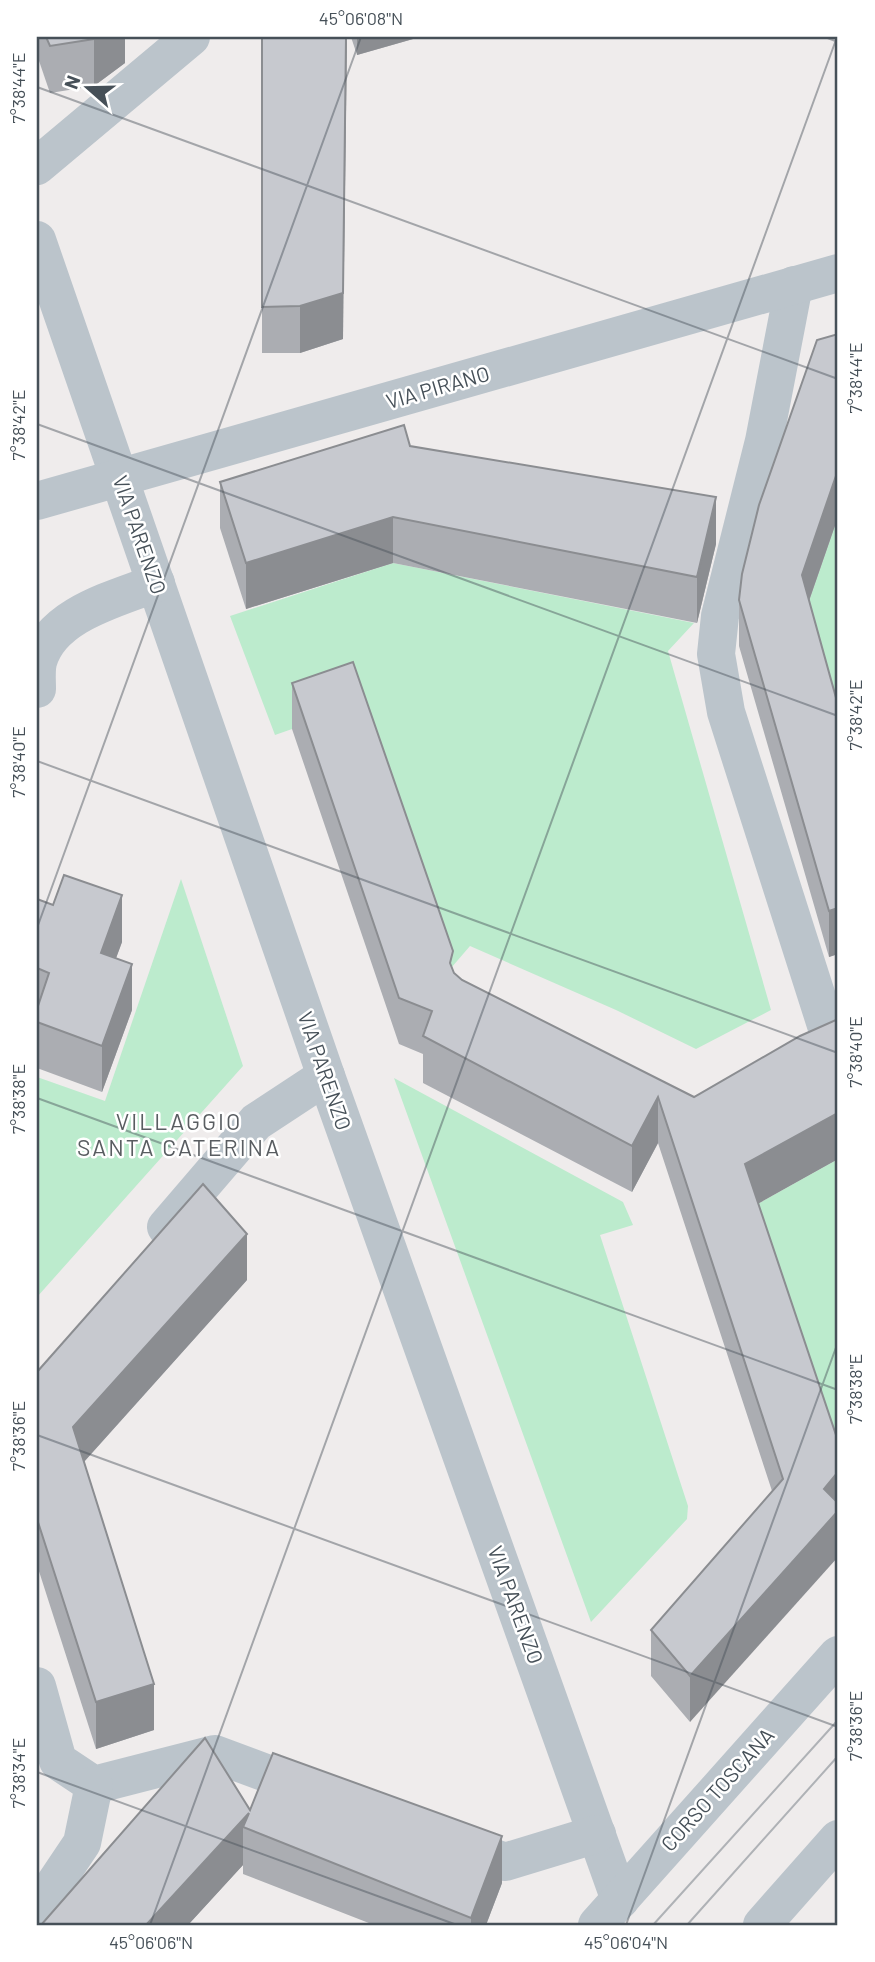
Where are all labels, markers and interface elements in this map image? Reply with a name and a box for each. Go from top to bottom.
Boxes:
text: 45°06'08"N [319,7,403,29]
text: 7°38'44"E [7,52,29,124]
north arrow [52,52,122,122]
text: N [59,72,85,92]
text: 7°38'44"E [844,342,866,414]
street label: VIA PIRANO [383,360,492,413]
text: 7°38'42"E [7,389,29,461]
street label: VIA PARENZO [108,472,172,597]
text: 7°38'42"E [844,679,866,751]
text: 7°38'40"E [7,726,29,798]
street label: VIA PARENZO [293,1008,357,1133]
text: 7°38'40"E [844,1016,866,1088]
text: 7°38'38"E [7,1064,29,1134]
district label: VILLAGGIO SANTA CATERINA [77,1107,281,1161]
text: 7°38'38"E [844,1354,866,1424]
text: 7°38'36"E [7,1401,29,1471]
street label: VIA PARENZO [483,1542,549,1667]
text: 7°38'36"E [844,1691,866,1761]
street label: CORSO TOSCANA [655,1722,779,1856]
text: 7°38'34"E [7,1738,29,1808]
text: 45°06'06"N [109,1931,193,1953]
text: 45°06'04"N [584,1931,668,1953]

